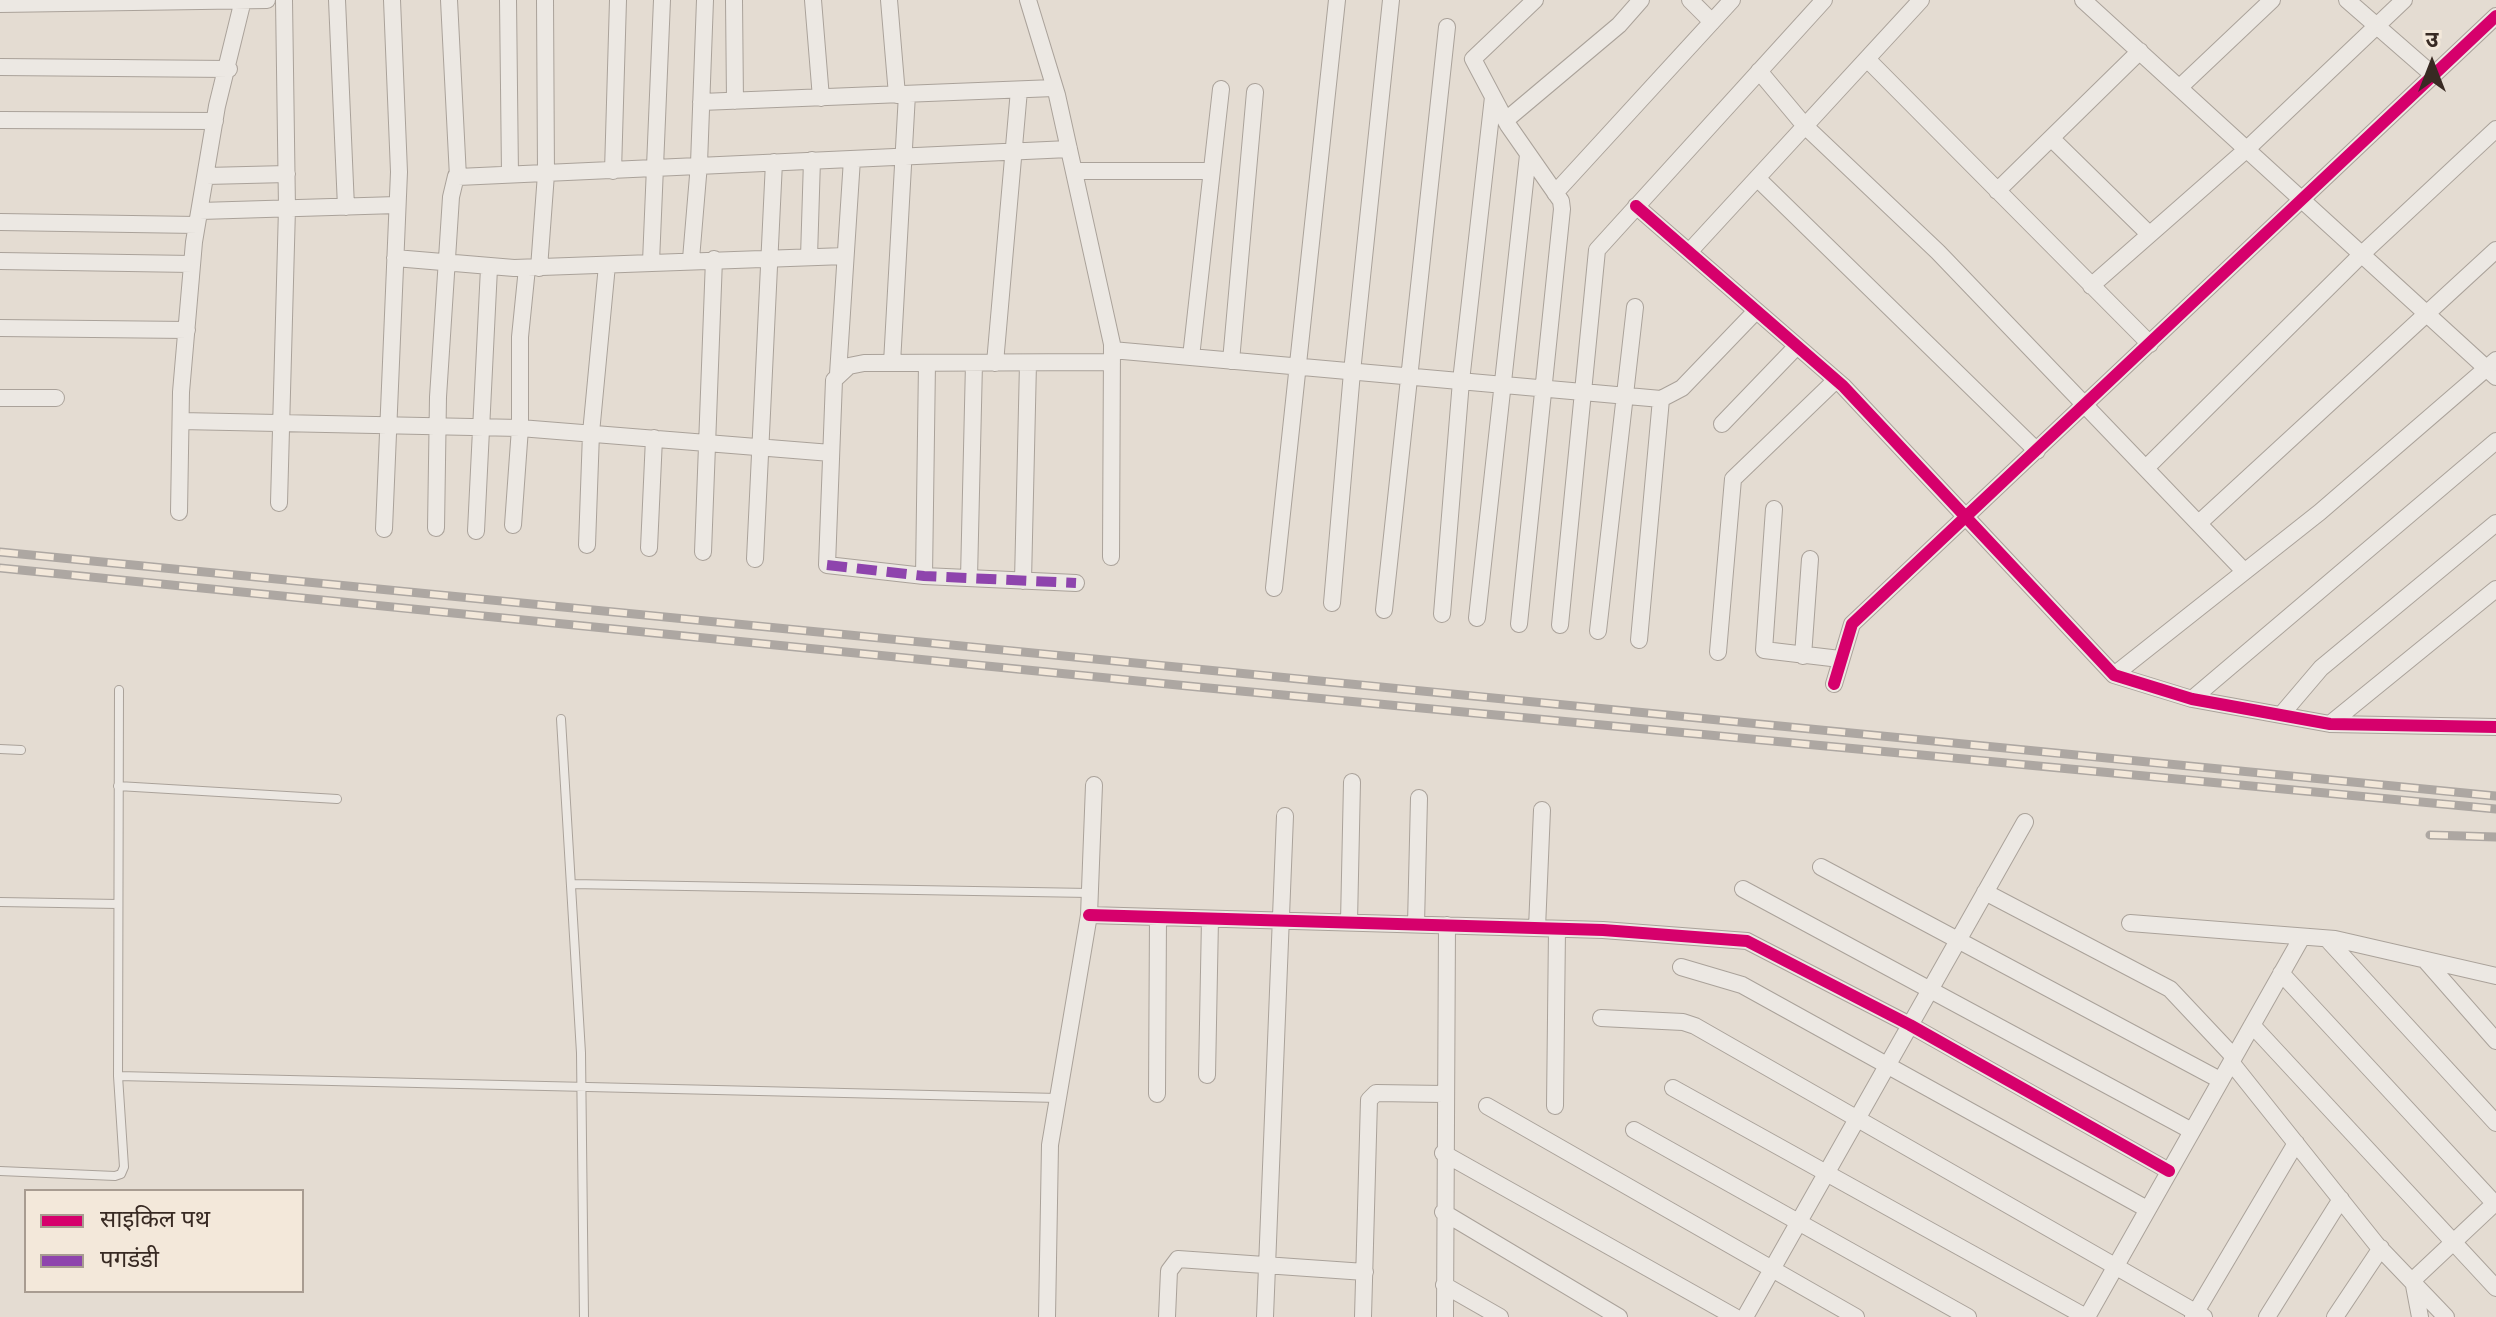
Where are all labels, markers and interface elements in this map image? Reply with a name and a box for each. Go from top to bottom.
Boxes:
north arrow [2392,24,2472,104]
text: उ [2426,27,2438,52]
legend [24,1189,304,1293]
text: साइकिल पथ [100,1205,210,1233]
text: पगडंडी [100,1245,159,1273]

